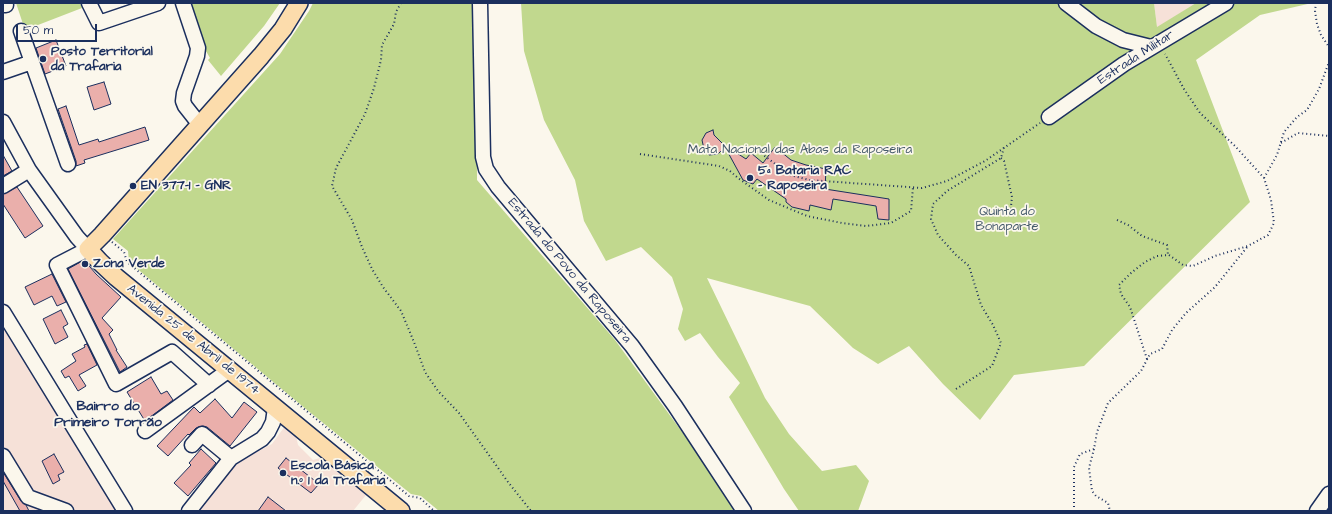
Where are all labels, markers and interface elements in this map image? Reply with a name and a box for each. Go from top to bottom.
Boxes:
scale bar [18,16,99,42]
text: 50 m [23,22,53,39]
street label: Estrada Militar [1095,28,1177,88]
place label: Posto Territorial da Trafaria [51,44,153,75]
marker: Posto Territorial da Trafaria [38,54,48,64]
park label: Mata Nacional das Abas da Raposeira [688,142,912,158]
place label: 5ª Bataria RAC - Raposeira [758,163,851,194]
marker: 5ª Bataria RAC - Raposeira [745,173,755,183]
place label: EN 377-1 - GNR [141,178,231,194]
marker: EN 377-1 - GNR [128,181,138,191]
street label: Estrada do Povo da Raposeira [504,196,634,346]
park label: Quinta do Bonaparte [976,204,1038,235]
place label: Zona Verde [93,256,165,272]
marker: Zona Verde [80,259,90,269]
street label: Avenida 25 de Abril de 1974 [123,282,263,398]
district label: Bairro do Primeiro Torrão [54,399,162,432]
place label: Escola Básica n.º 1 da Trafaria [291,458,385,489]
marker: Escola Básica n.º 1 da Trafaria [278,468,288,478]

